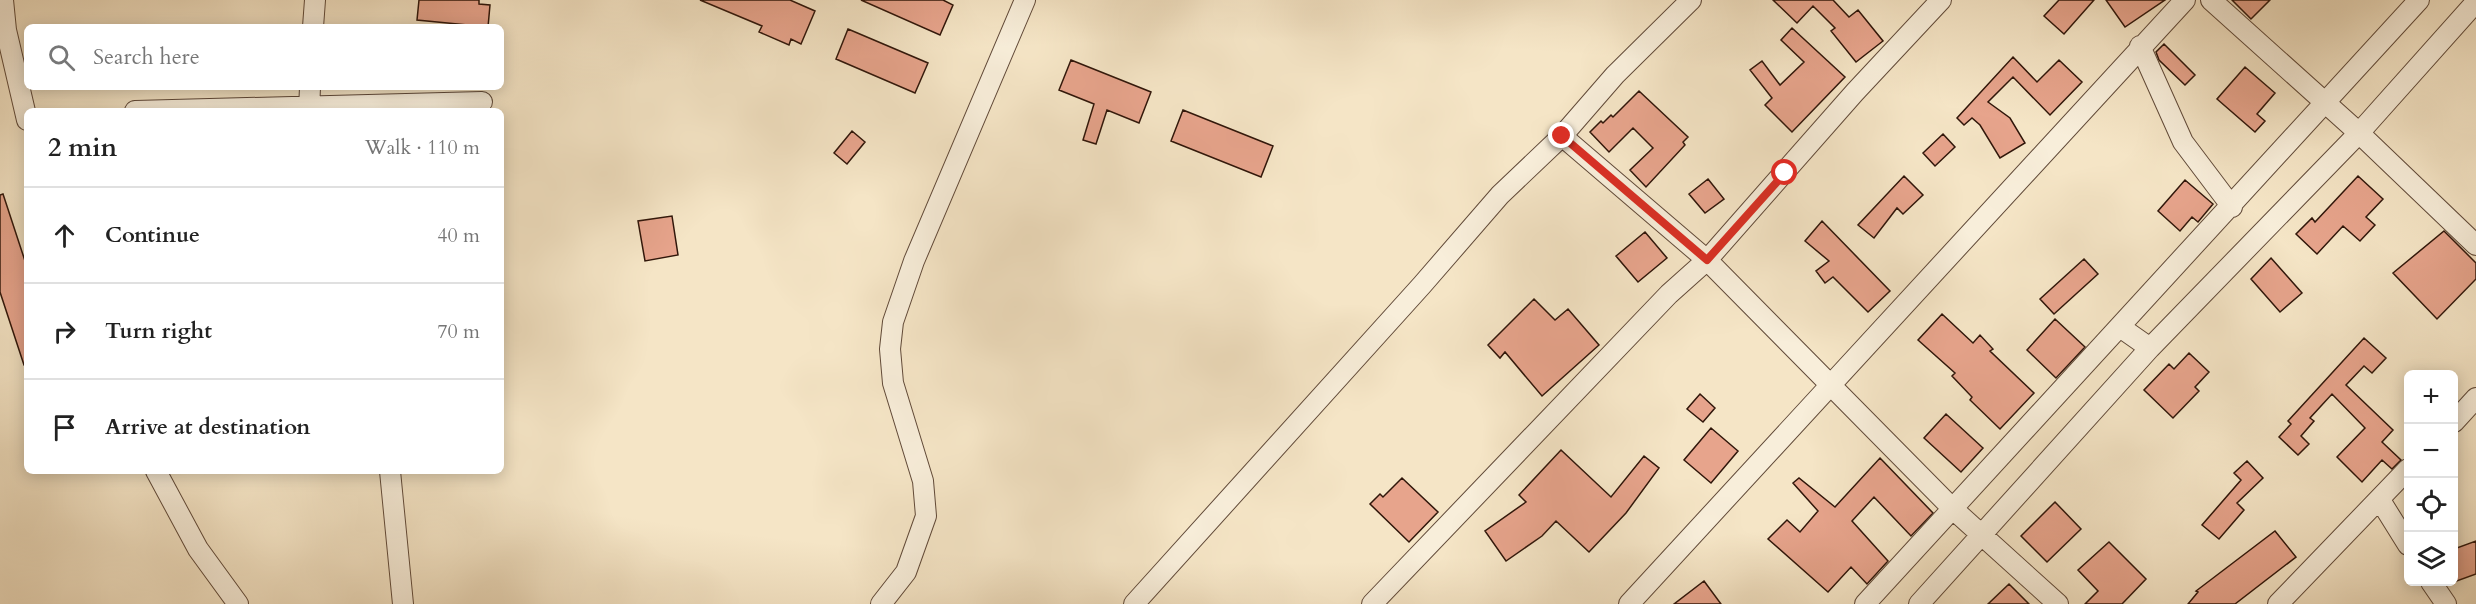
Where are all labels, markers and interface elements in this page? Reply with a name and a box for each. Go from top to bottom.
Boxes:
search box [24,24,504,90]
icon: search [45,41,78,74]
text: Search here [93,42,200,72]
route end [1548,122,1574,148]
text: 2 min [48,130,117,165]
text: Walk · 110 m [365,134,480,161]
route start [1771,159,1797,185]
icon: ahead [48,219,81,252]
text: Continue [105,220,200,250]
text: 40 m [437,222,480,249]
icon: right [48,315,81,348]
text: Turn right [105,316,212,346]
text: 70 m [437,318,480,345]
map controls [2404,370,2458,586]
button: + [2404,370,2458,424]
icon: arrive [48,411,81,444]
text: Arrive at destination [105,412,310,442]
button: − [2404,424,2458,478]
button: locate [2404,478,2458,532]
button: layers [2404,532,2458,586]

